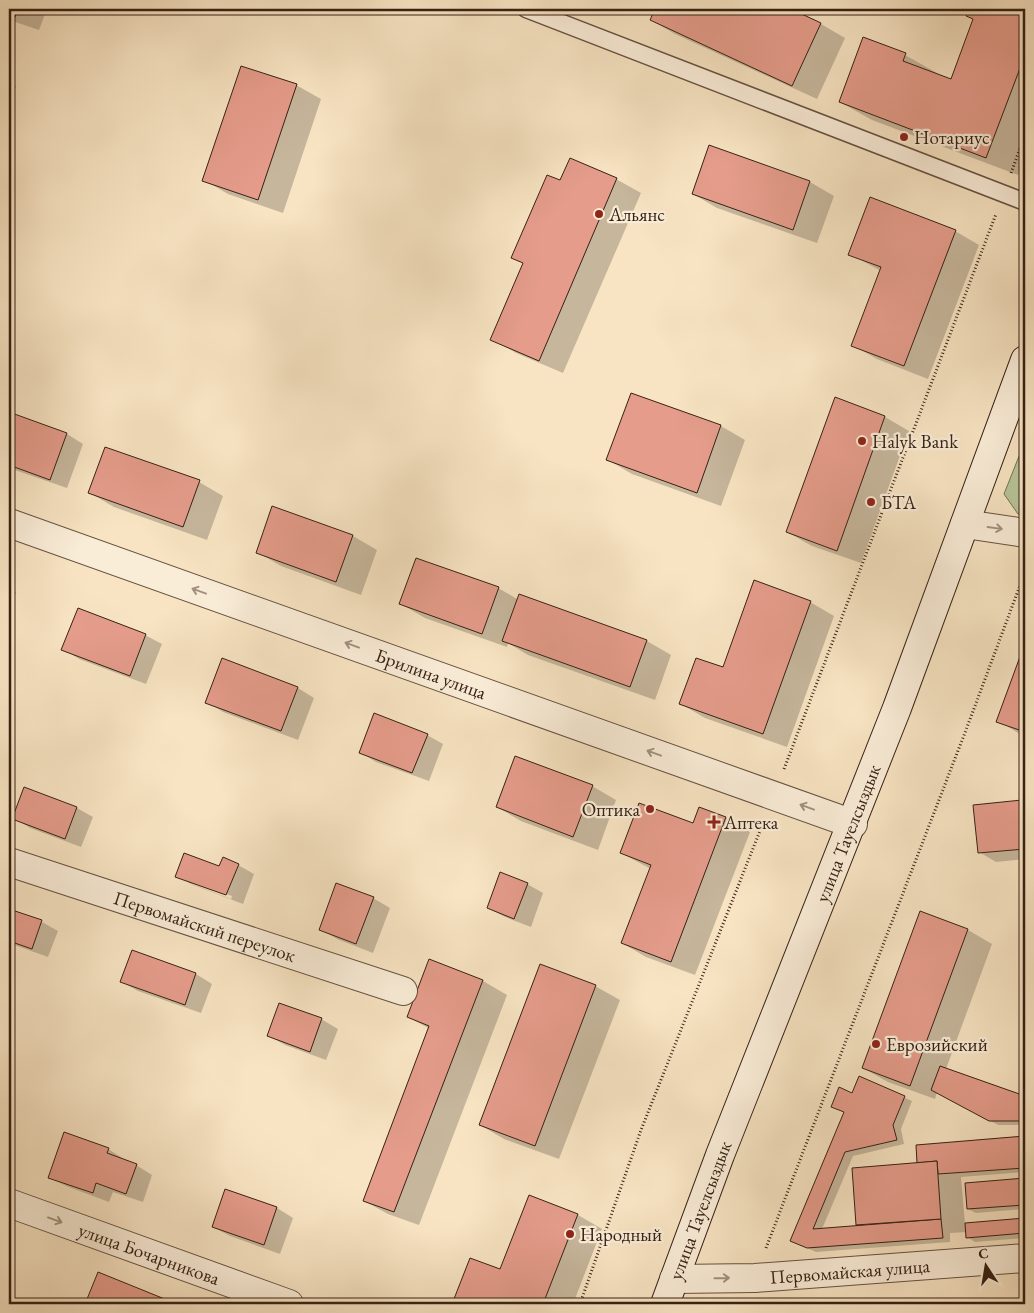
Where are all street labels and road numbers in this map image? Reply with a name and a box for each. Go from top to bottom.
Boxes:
street label: Брилина улица [372,643,490,705]
street label: улица Тауелсыздык [809,761,886,906]
street label: Первомайский переулок [110,885,299,968]
street label: улица Тауелсыздык [663,1137,737,1283]
street label: улица Бочарникова [75,1217,223,1291]
street label: Первомайская улица [769,1253,931,1290]

